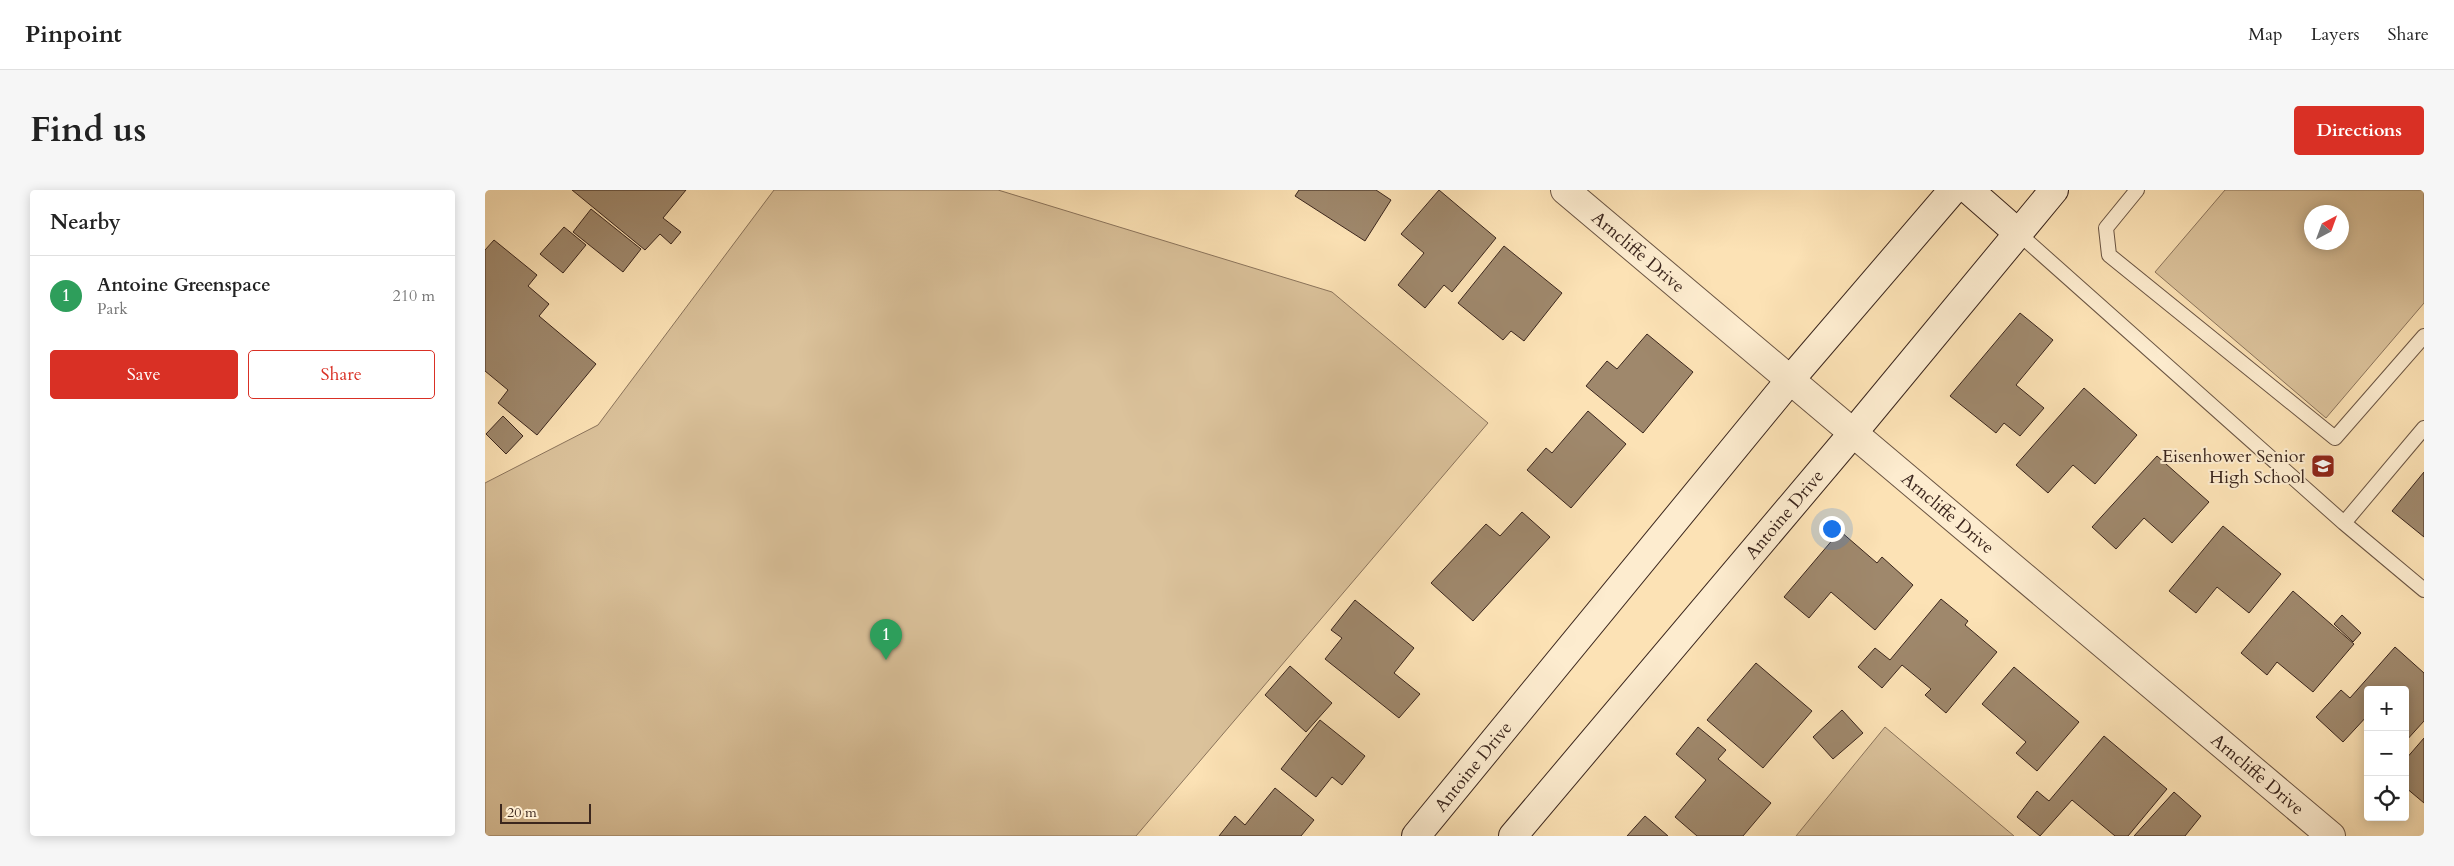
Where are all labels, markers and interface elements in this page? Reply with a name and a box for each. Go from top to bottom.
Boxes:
text: Pinpoint [25,18,122,51]
text: Map [2248,22,2283,47]
text: Layers [2311,22,2360,47]
text: Share [2388,22,2429,47]
text: Find us [30,106,146,154]
button: Directions [2294,106,2424,155]
street label: Arncliffe Drive [1586,205,1690,298]
north arrow [2304,205,2349,250]
text: Nearby [50,208,121,237]
text: Antoine Greenspace [97,272,271,298]
text: 1 [62,285,70,307]
text: 210 m [393,285,435,307]
text: Park [97,298,128,320]
button: Save [50,350,238,399]
button: Share [248,350,435,399]
place label: Eisenhower Senior High School [2162,444,2305,490]
school or university icon: Eisenhower Senior High School [2310,453,2336,479]
street label: Antoine Drive [1739,464,1830,564]
street label: Arncliffe Drive [1896,466,2000,560]
your location [1819,516,1845,542]
pin: 1 [870,619,902,660]
map controls [2364,686,2409,821]
button: + [2364,686,2409,731]
street label: Antoine Drive [1428,716,1518,817]
street label: Arncliffe Drive [2206,727,2310,821]
button: − [2364,731,2409,776]
button: locate [2364,776,2409,821]
scale bar [500,801,591,824]
text: 20 m [507,803,537,822]

